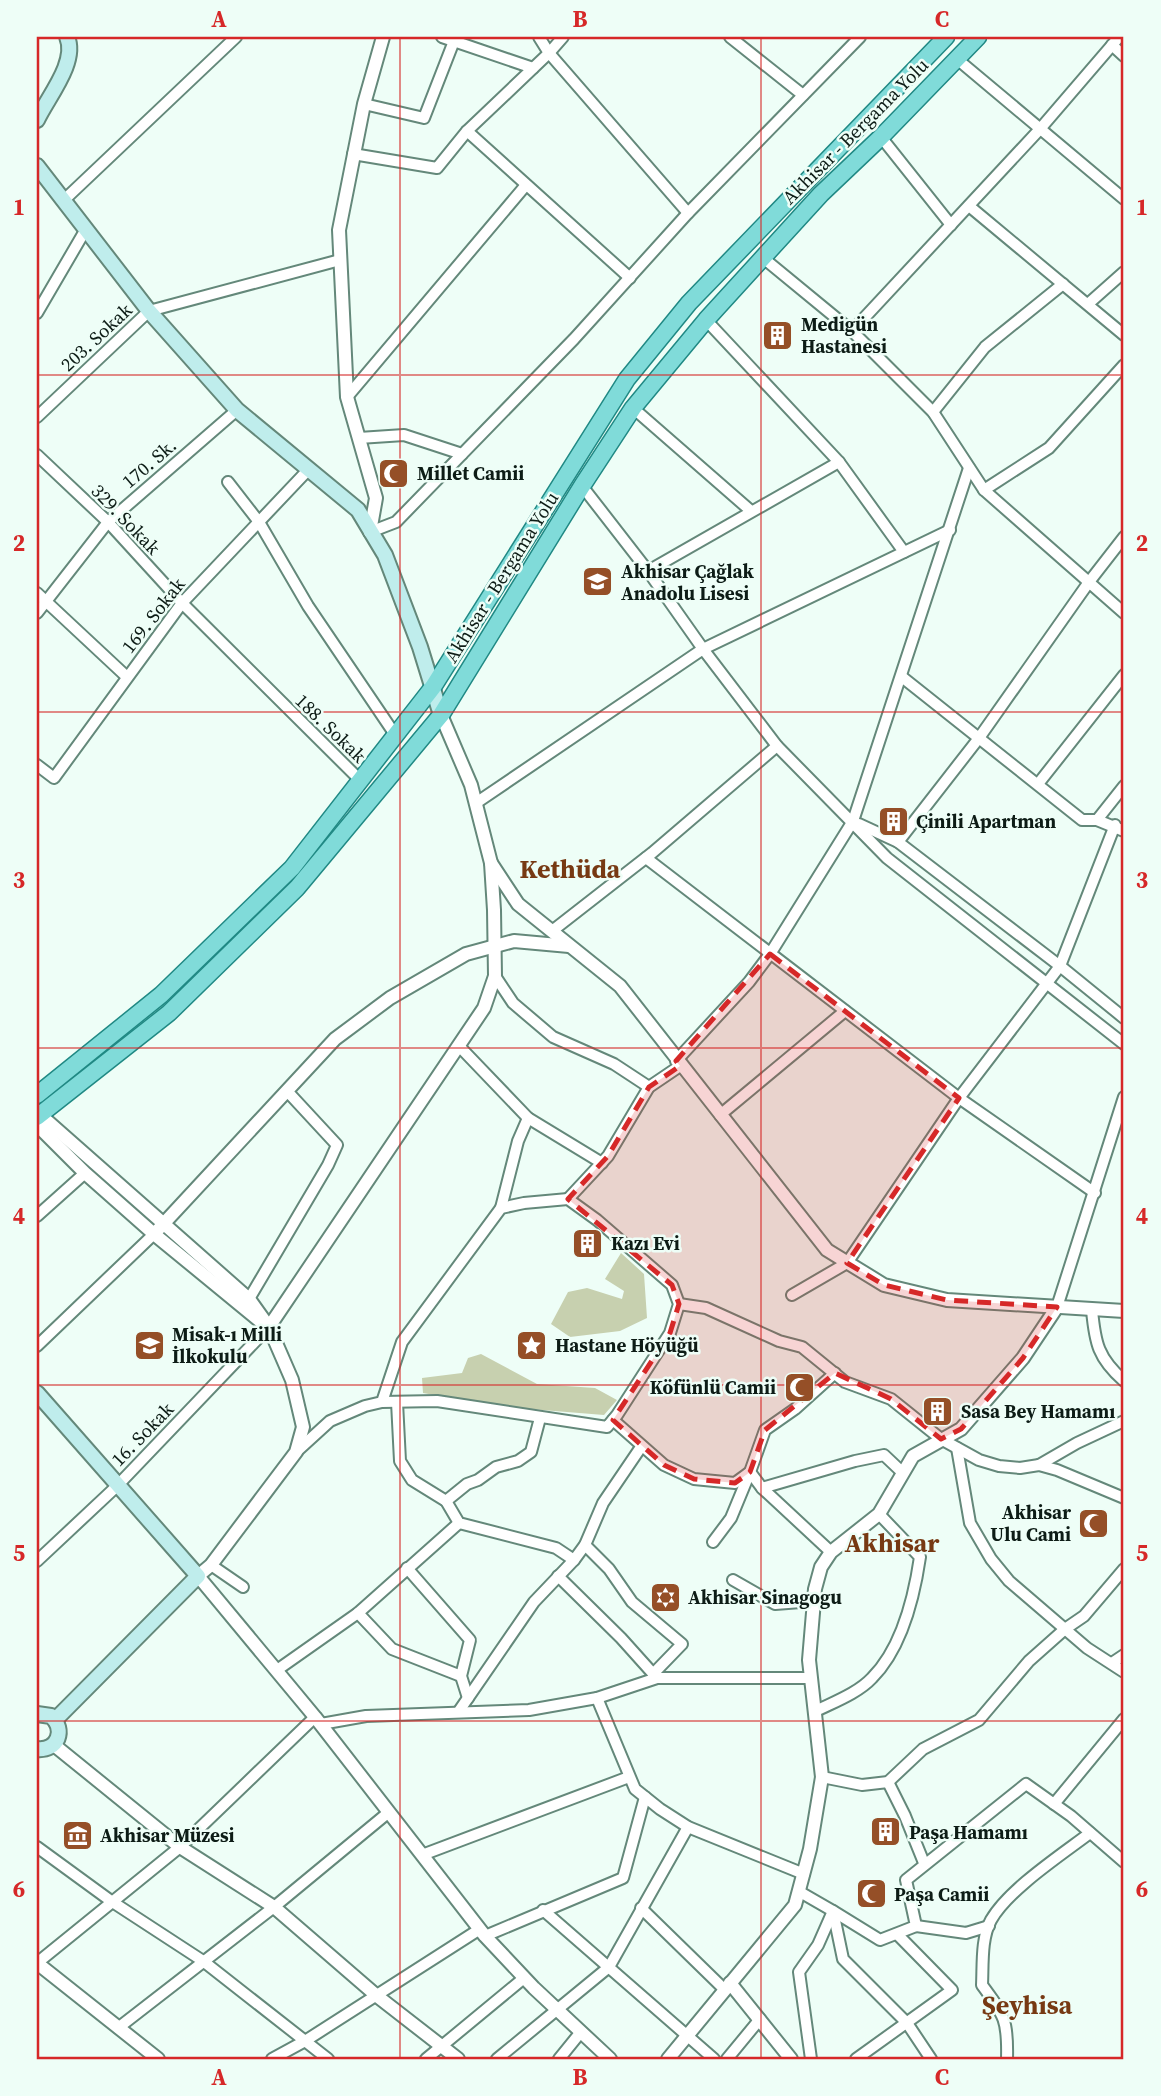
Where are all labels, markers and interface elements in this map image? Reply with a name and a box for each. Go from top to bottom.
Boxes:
text: A [211,3,227,35]
text: B [573,3,588,35]
text: C [935,3,949,35]
street label: Akhisar - Bergama Yolu [776,52,934,210]
text: 1 [13,191,25,223]
text: 1 [1136,191,1148,223]
street label: 203. Sokak [55,297,138,377]
place label: Medigün Hastanesi [801,311,887,359]
building icon: Medigün Hastanesi [761,318,795,352]
street label: 170. Sk. [116,432,182,494]
mosque icon: Millet Camii [377,456,411,490]
place label: Millet Camii [417,460,524,486]
street label: 329. Sokak [86,478,167,560]
street label: Akhisar - Bergama Yolu [438,487,564,667]
text: 2 [13,527,25,559]
text: 2 [1136,527,1148,559]
place label: Akhisar Çağlak Anadolu Lisesi [621,558,754,606]
school or university icon: Akhisar Çağlak Anadolu Lisesi [581,565,615,599]
street label: 169. Sokak [115,571,191,658]
street label: 188. Sokak [290,688,372,769]
building icon: Çinili Apartman [876,804,910,838]
place label: Çinili Apartman [916,808,1056,834]
district label: Kethüda [520,851,621,887]
text: 3 [13,864,25,896]
text: 3 [1136,864,1148,896]
text: 4 [13,1200,25,1232]
text: 4 [1136,1200,1148,1232]
building icon: Kazı Evi [571,1226,605,1260]
place label: Kazı Evi [611,1230,680,1256]
place label: Misak-ı Milli İlkokulu [172,1321,282,1369]
school or university icon: Misak-ı Milli İlkokulu [132,1328,166,1362]
place icon: Hastane Höyüğü [515,1328,549,1362]
place label: Hastane Höyüğü [555,1332,699,1358]
mosque icon: Köfünlü Camii [782,1370,816,1404]
place label: Köfünlü Camii [650,1374,776,1400]
building icon: Sasa Bey Hamamı [921,1394,955,1428]
street label: 16. Sokak [105,1396,179,1472]
place label: Sasa Bey Hamamı [961,1398,1115,1424]
place label: Akhisar Ulu Cami [990,1499,1071,1547]
mosque icon: Akhisar Ulu Cami [1077,1506,1111,1540]
district label: Akhisar [845,1525,940,1561]
text: 5 [13,1537,25,1569]
text: 5 [1136,1537,1148,1569]
synagogue icon: Akhisar Sinagogu [648,1580,682,1614]
place label: Akhisar Sinagogu [688,1584,842,1610]
building icon: Paşa Hamamı [869,1815,903,1849]
museum icon: Akhisar Müzesi [60,1818,94,1852]
place label: Paşa Hamamı [909,1819,1028,1845]
place label: Akhisar Müzesi [100,1822,235,1848]
text: 6 [13,1873,25,1905]
text: 6 [1136,1873,1148,1905]
mosque icon: Paşa Camii [854,1877,888,1911]
place label: Paşa Camii [894,1881,989,1907]
district label: Şeyhisa [982,1987,1072,2023]
text: A [211,2061,227,2093]
text: B [573,2061,588,2093]
text: C [935,2061,949,2093]

